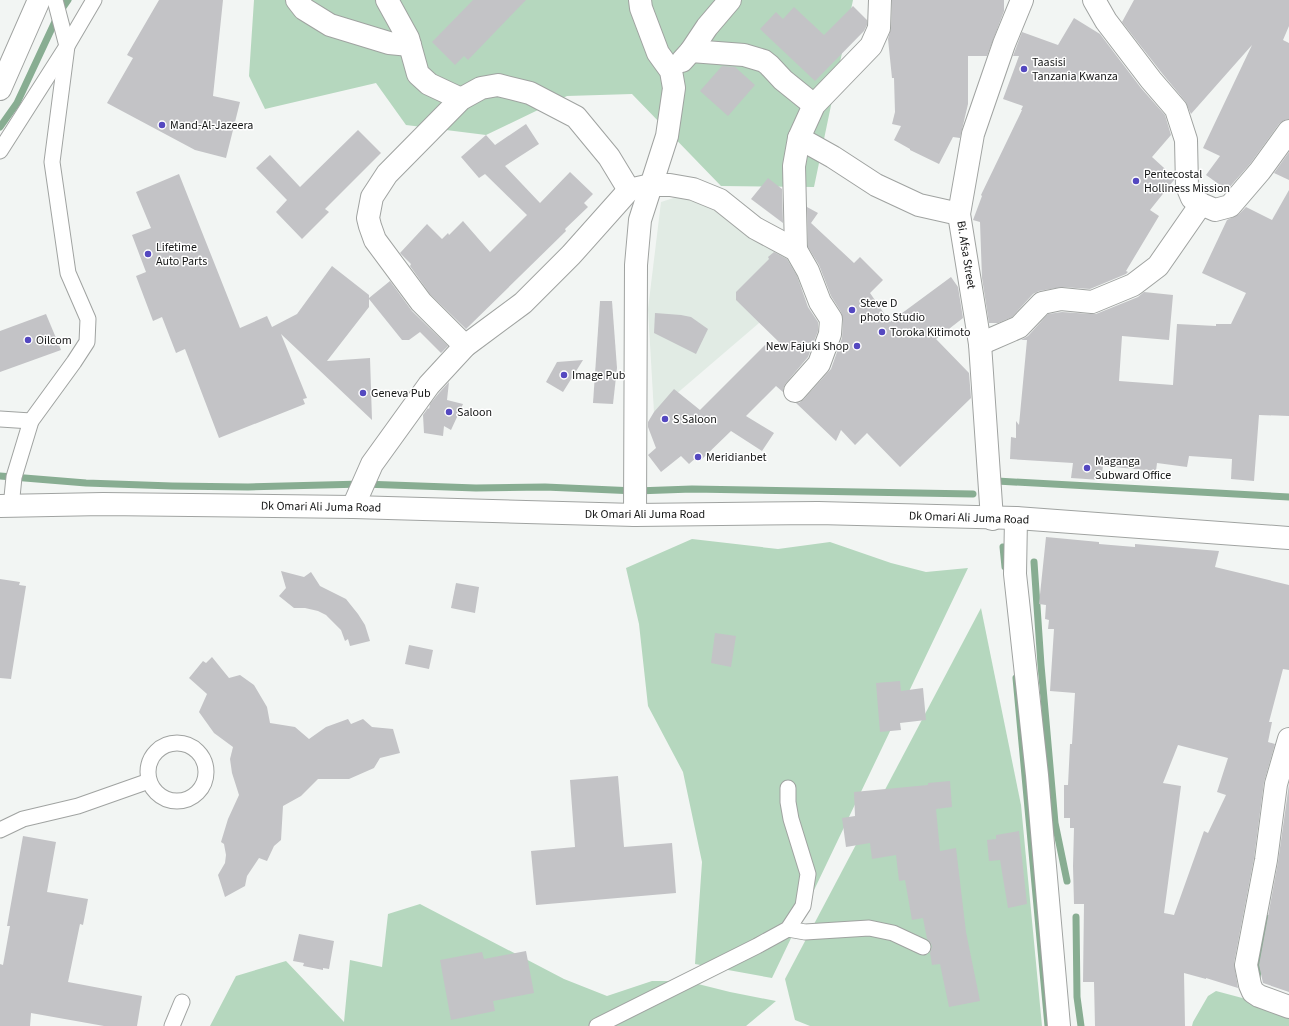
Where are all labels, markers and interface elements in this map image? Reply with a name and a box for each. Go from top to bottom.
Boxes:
place label: Taasisi Tanzania Kwanza [1032,54,1118,85]
marker: Taasisi Tanzania Kwanza [1019,64,1029,74]
place label: Mand-Al-Jazeera [170,117,253,134]
marker: Mand-Al-Jazeera [157,120,167,130]
place label: Pentecostal Holliness Mission [1144,166,1230,197]
marker: Pentecostal Holliness Mission [1131,176,1141,186]
street label: Bi. Afsa Street [952,220,980,290]
place label: Lifetime Auto Parts [156,239,207,270]
marker: Lifetime Auto Parts [143,249,153,259]
place label: Steve D photo Studio [860,295,925,326]
marker: Steve D photo Studio [847,305,857,315]
place label: Toroka Kitimoto [890,324,971,341]
marker: Toroka Kitimoto [877,327,887,337]
place label: Oilcom [36,332,72,349]
marker: Oilcom [23,335,33,345]
place label: New Fajuki Shop [766,338,849,355]
marker: New Fajuki Shop [852,341,862,351]
place label: Image Pub [572,367,626,384]
marker: Image Pub [559,370,569,380]
place label: Geneva Pub [371,385,431,402]
marker: Geneva Pub [358,388,368,398]
place label: Saloon [457,404,492,421]
marker: Saloon [444,407,454,417]
place label: S Saloon [673,411,717,428]
marker: S Saloon [660,414,670,424]
place label: Meridianbet [706,449,767,466]
marker: Meridianbet [693,452,703,462]
place label: Maganga Subward Office [1095,453,1171,484]
marker: Maganga Subward Office [1082,463,1092,473]
street label: Dk Omari Ali Juma Road [261,497,381,517]
street label: Dk Omari Ali Juma Road [585,506,705,523]
street label: Dk Omari Ali Juma Road [908,507,1030,529]

